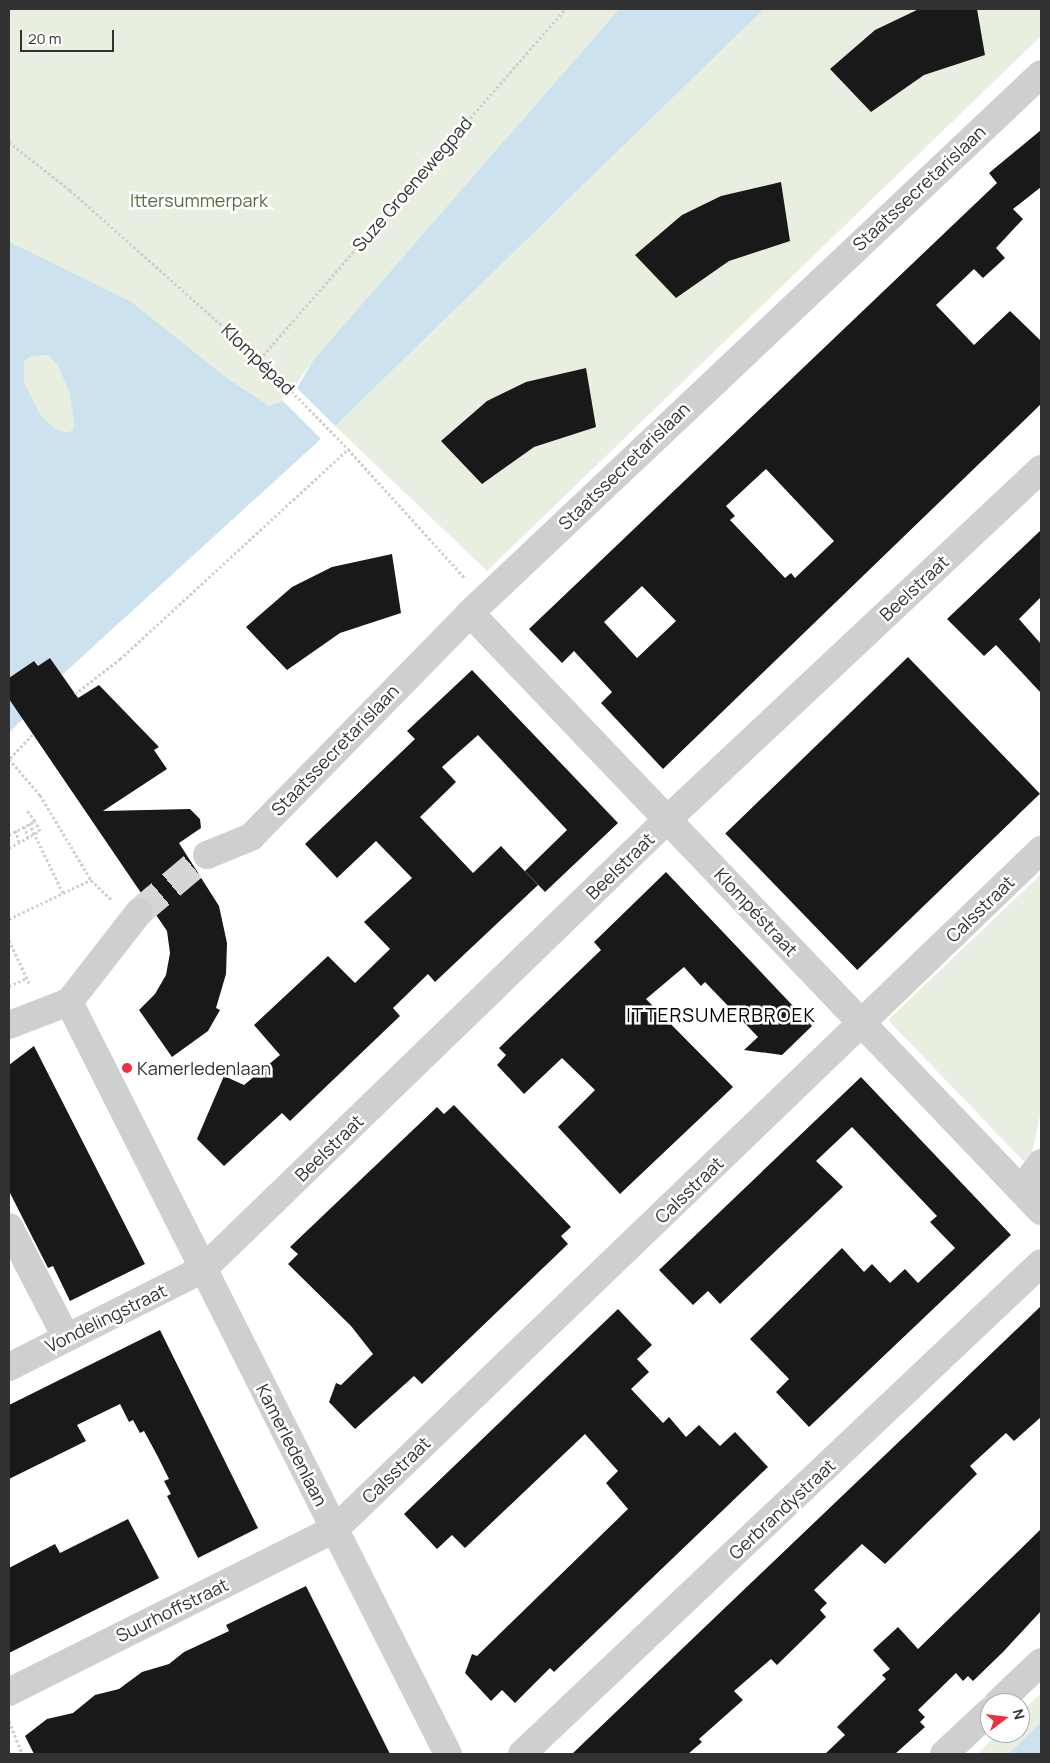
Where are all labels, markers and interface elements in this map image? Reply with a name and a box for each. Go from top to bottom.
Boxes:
scale bar [22,20,116,52]
text: 20 m [28,28,61,49]
street label: Suze Groenewegpad [348,112,476,256]
street label: Staatssecretarislaan [848,121,990,255]
park label: Ittersummerpark [130,189,268,211]
street label: Klompépad [217,319,299,399]
street label: Staatssecretarislaan [554,398,694,534]
street label: Beelstraat [875,551,953,625]
street label: Staatssecretarislaan [267,680,403,820]
street label: Beelstraat [581,828,659,904]
street label: Klompéstraat [710,864,802,960]
street label: Calsstraat [941,871,1019,947]
district label: ITTERSUMERBROEK [624,1005,818,1027]
place label: Kamerledenlaan [137,1057,271,1079]
marker: Kamerledenlaan [121,1062,133,1074]
street label: Beelstraat [290,1110,368,1186]
street label: Calsstraat [650,1152,728,1228]
street label: Vondelingstraat [42,1279,170,1357]
street label: Kamerledenlaan [252,1380,332,1510]
street label: Calsstraat [357,1432,435,1508]
street label: Gerbrandystraat [724,1454,840,1564]
street label: Suurhoffstraat [112,1574,232,1646]
north arrow [980,1693,1030,1743]
text: N [1009,1707,1029,1722]

